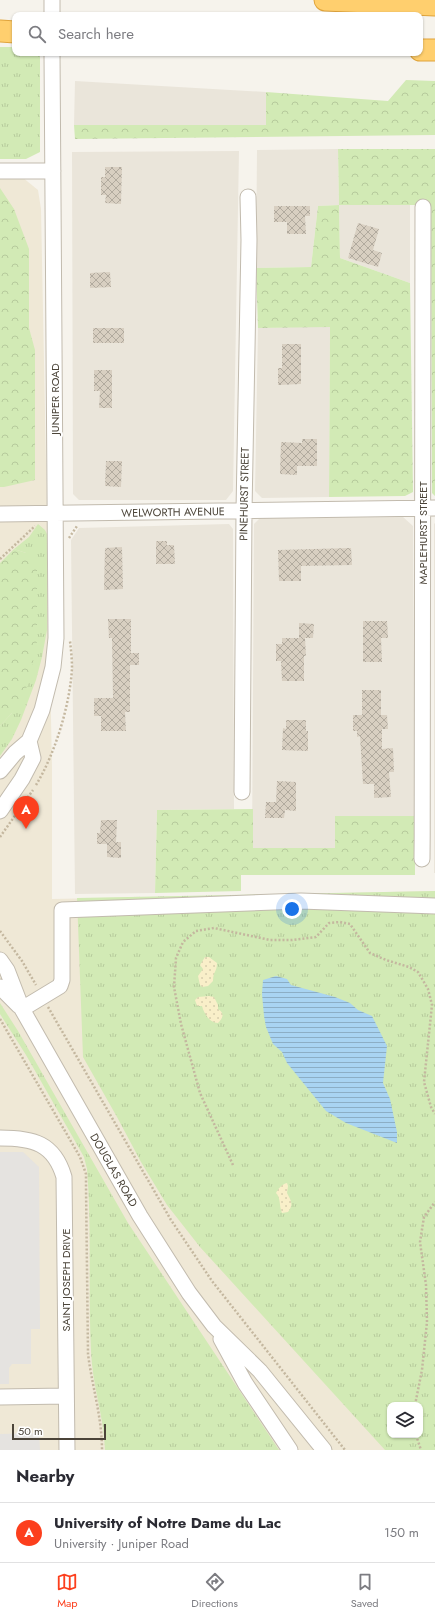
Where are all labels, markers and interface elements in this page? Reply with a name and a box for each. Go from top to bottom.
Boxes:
search box [12,12,423,56]
icon: search [26,23,48,45]
text: Search here [58,23,134,45]
street label: JUNIPER ROAD [47,363,63,437]
street label: PINEHURST STREET [235,447,253,541]
street label: MAPLEHURST STREET [415,481,431,585]
street label: WELWORTH AVENUE [121,503,225,521]
pin: A [13,796,39,829]
your location [282,899,302,919]
street label: DOUGLAS ROAD [86,1130,142,1210]
street label: SAINT JOSEPH DRIVE [58,1228,74,1332]
map controls [387,1402,423,1438]
button: layers [387,1402,423,1438]
scale bar [12,1422,106,1441]
text: 50 m [18,1423,43,1439]
text: Nearby [16,1464,74,1488]
text: University of Notre Dame du Lac [54,1512,281,1534]
text: A [24,1523,34,1542]
text: 150 m [384,1523,419,1542]
text: University · Juniper Road [54,1534,189,1553]
tab: Map [56,1571,78,1611]
tab: Directions [191,1571,238,1611]
tab: Saved [351,1571,379,1611]

